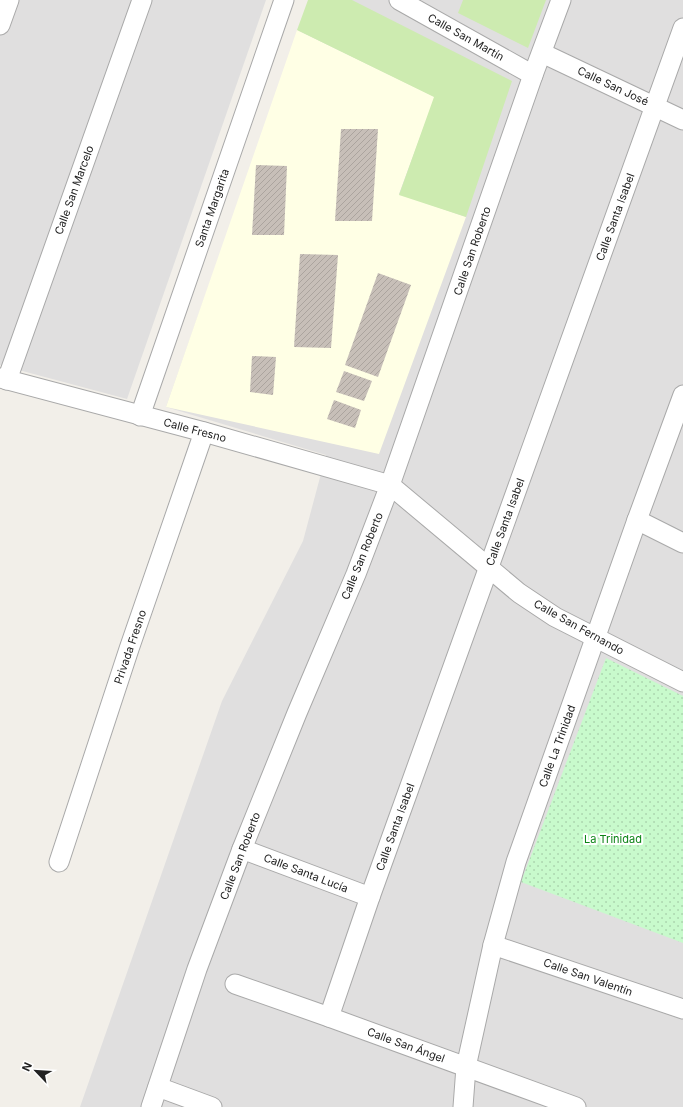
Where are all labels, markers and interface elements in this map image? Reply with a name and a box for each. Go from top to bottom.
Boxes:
street label: Calle San Martín [425,10,507,64]
street label: Calle San José [575,63,651,109]
street label: Calle San Marcelo [51,143,97,237]
street label: Santa Margarita [192,167,232,249]
street label: Calle Santa Isabel [593,171,637,263]
street label: Calle San Roberto [450,204,494,297]
street label: Calle Fresno [162,415,228,445]
street label: Calle Santa Isabel [483,476,527,568]
street label: Calle San Roberto [338,510,386,602]
street label: Calle San Fernando [531,596,627,658]
street label: Privada Fresno [111,608,149,686]
street label: Calle La Trinidad [536,703,578,789]
street label: Calle Santa Isabel [373,781,417,873]
street label: Calle San Roberto [217,810,263,902]
park label: La Trinidad [584,832,642,846]
street label: Calle Santa Lucía [262,850,350,896]
street label: Calle San Valentín [542,955,634,999]
street label: Calle San Ángel [365,1024,447,1066]
north arrow [16,1051,56,1091]
text: N [19,1060,35,1074]

